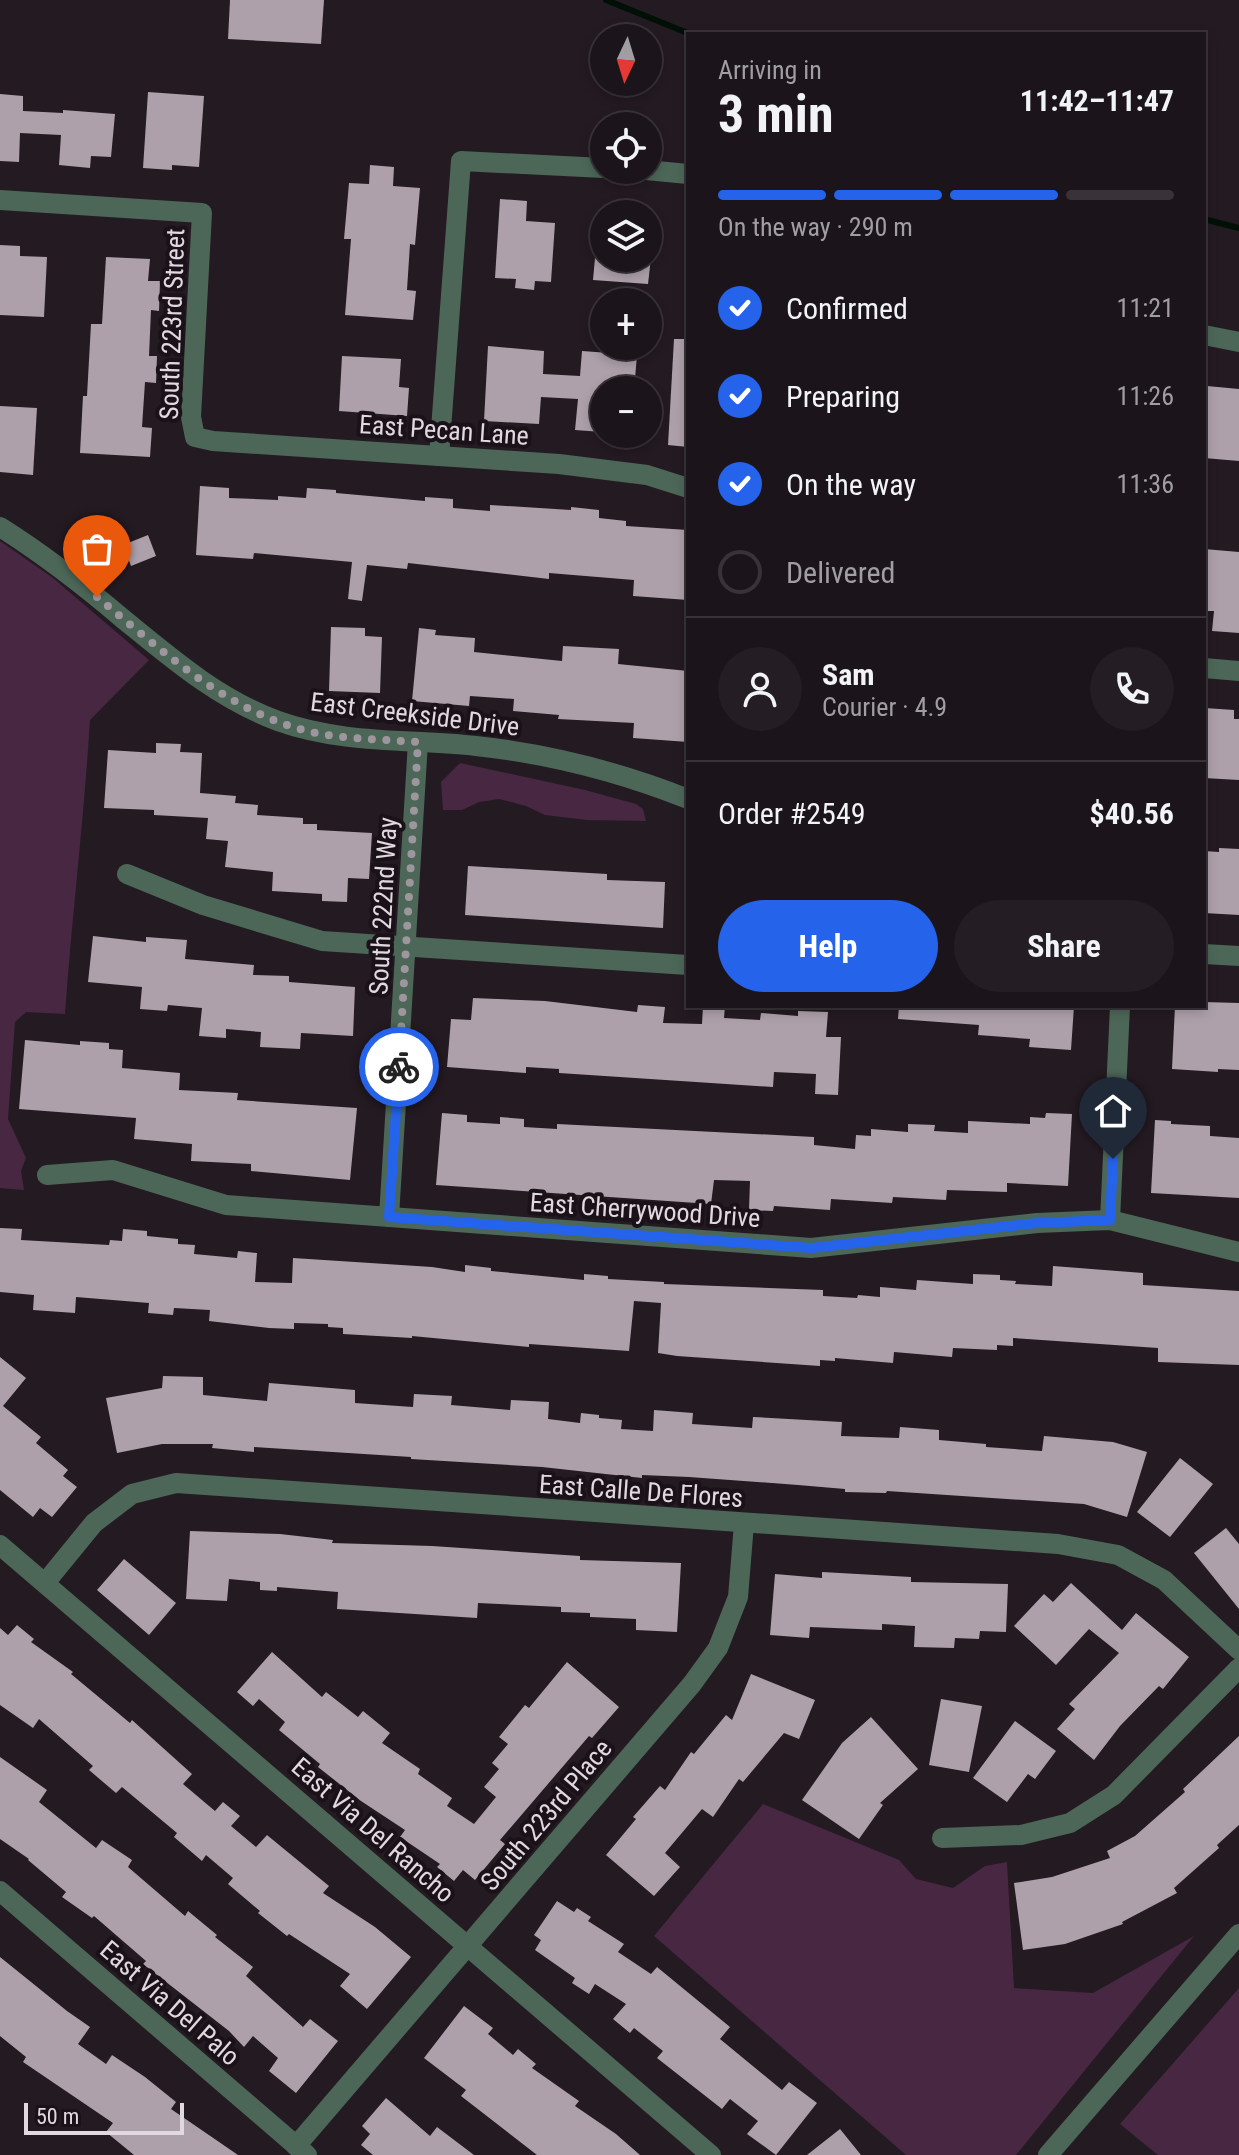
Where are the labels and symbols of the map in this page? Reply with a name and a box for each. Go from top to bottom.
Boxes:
north arrow [590,24,662,96]
street label: South 223rd Street [154,228,190,420]
street label: East Pecan Lane [358,409,530,451]
pin [63,515,131,597]
street label: East Creekside Drive [309,686,521,742]
street label: South 222nd Way [363,816,403,996]
courier [359,1027,439,1107]
pin [1079,1077,1147,1159]
street label: East Cherrywood Drive [529,1187,761,1233]
street label: East Calle De Flores [538,1469,744,1513]
street label: South 223rd Place [474,1734,618,1896]
street label: East Via Del Rancho [286,1751,460,1909]
street label: East Via Del Palo [94,1934,246,2072]
scale bar [24,2099,184,2135]

